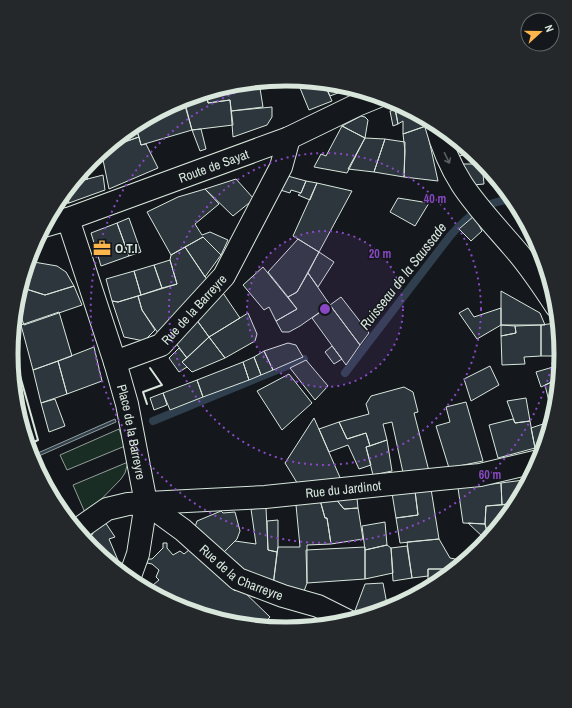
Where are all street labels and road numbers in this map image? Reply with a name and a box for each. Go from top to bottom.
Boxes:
street label: Route de Sayat [176,145,251,186]
street label: Rue de la Barreyre [157,270,230,348]
street label: Place de la Barreyre [113,382,150,481]
street label: Rue du Jardinot [305,477,382,501]
street label: Rue de la Charreyre [196,540,286,604]

